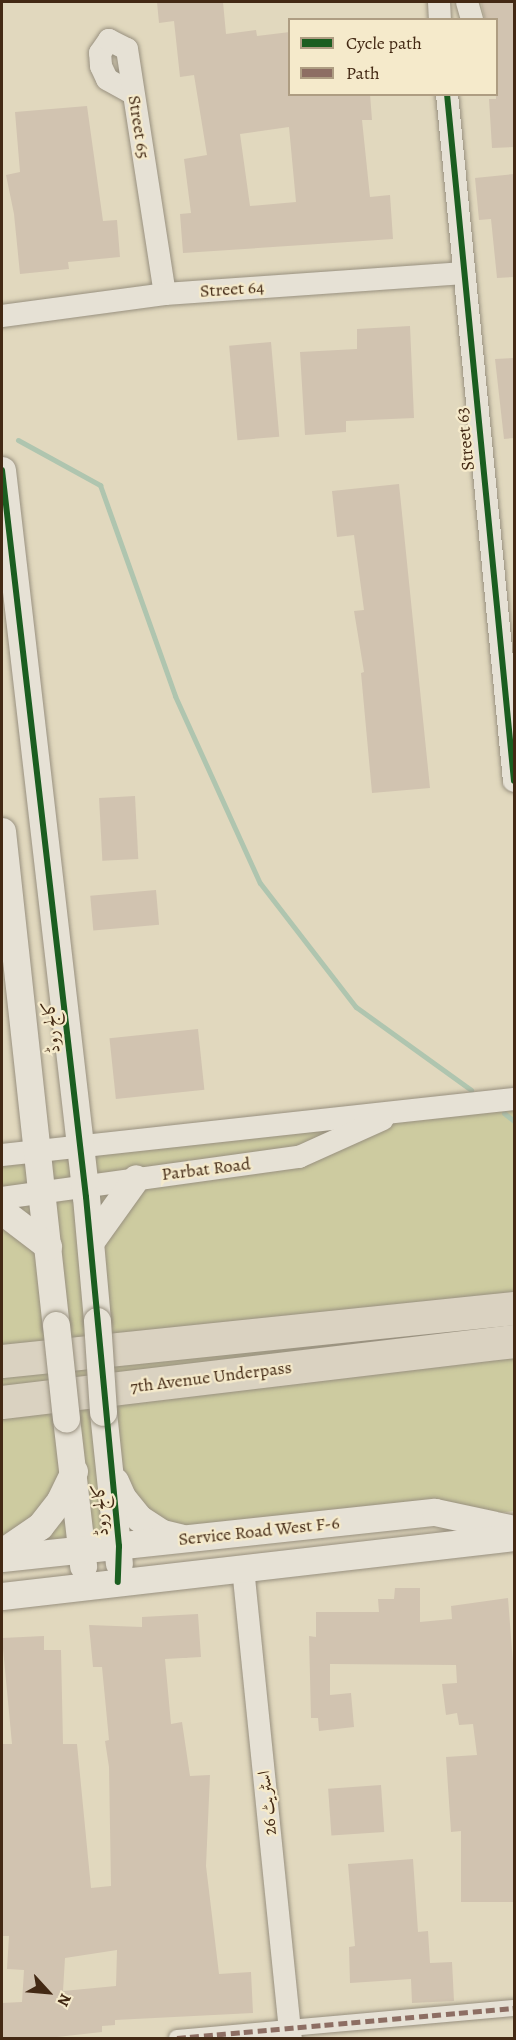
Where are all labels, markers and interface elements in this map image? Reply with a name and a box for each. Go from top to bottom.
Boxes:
legend [288,18,498,96]
text: Cycle path [346,31,422,55]
text: Path [346,61,380,85]
street label: Street 65 [123,94,155,160]
street label: Street 64 [199,276,265,302]
street label: Street 63 [451,406,479,472]
street label: کالج روڈ [37,1000,65,1054]
street label: Parbat Road [160,1153,252,1185]
street label: 7th Avenue Underpass [129,1356,293,1398]
street label: کالج روڈ [87,1483,113,1537]
street label: Service Road West F-6 [177,1512,341,1550]
street label: اسٹریٹ 26 [253,1769,281,1837]
north arrow [18,1962,78,2022]
text: N [52,1990,77,2010]

